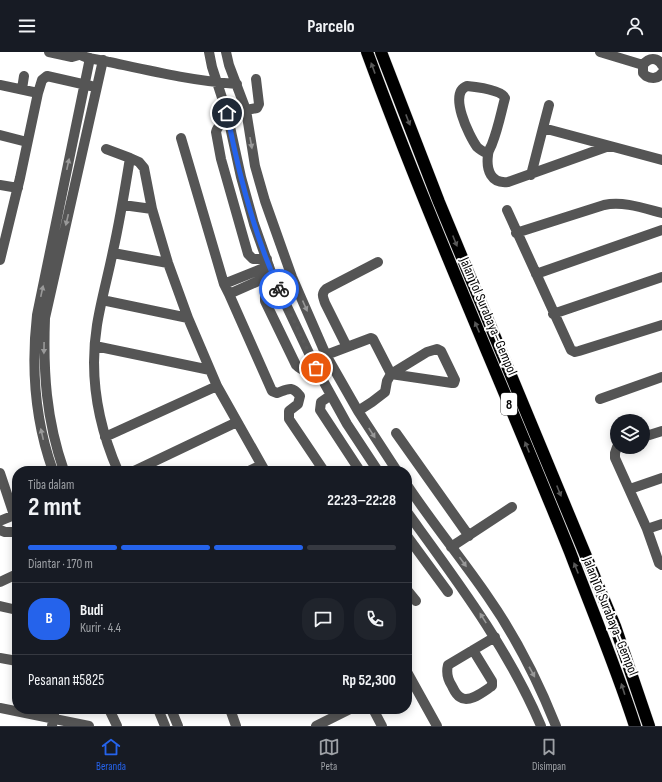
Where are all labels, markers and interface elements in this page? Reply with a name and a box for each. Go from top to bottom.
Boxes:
icon: menu [16,15,38,37]
icon: person [624,15,646,37]
text: Parcelo [307,16,355,37]
one-way arrow [369,62,375,74]
pin [210,96,244,130]
icon: home [216,102,238,124]
one-way arrow [405,115,411,127]
one-way arrow [249,137,255,149]
one-way arrow [65,157,71,170]
one-way arrow [63,214,69,227]
one-way arrow [452,236,458,247]
street label: Jalan Tol Surabaya–Gempol [456,254,521,378]
courier [259,269,299,309]
icon: bike [268,278,290,300]
one-way arrow [40,285,46,297]
one-way arrow [302,301,308,313]
one-way arrow [474,322,480,333]
one-way arrow [41,342,47,355]
pin [299,351,333,385]
icon: bag [305,357,327,379]
road number: 8 [501,393,517,415]
map controls [610,414,650,454]
button: layers [610,414,650,454]
one-way arrow [39,427,45,439]
one-way arrow [369,427,376,439]
one-way arrow [524,442,530,453]
text: Tiba dalam [28,477,74,493]
one-way arrow [556,485,562,496]
text: 22:23–22:28 [327,491,396,510]
text: 2 mnt [28,492,81,523]
street label: Jalan Tol Surabaya–Gempol [579,554,642,678]
text: Diantar · 170 m [28,556,93,572]
one-way arrow [459,557,467,567]
one-way arrow [572,561,578,573]
button: chat [302,598,344,640]
button: phone [354,598,396,640]
text: Budi [80,601,103,620]
text: B [45,609,53,628]
one-way arrow [479,612,486,624]
text: Kurir · 4.4 [80,620,121,636]
one-way arrow [529,666,536,678]
text: Pesanan #5825 [28,671,104,690]
text: Rp 52,300 [342,671,396,690]
one-way arrow [620,683,626,695]
tab: Beranda [96,736,126,773]
tab: Peta [318,736,340,773]
tab: Disimpan [532,736,566,773]

